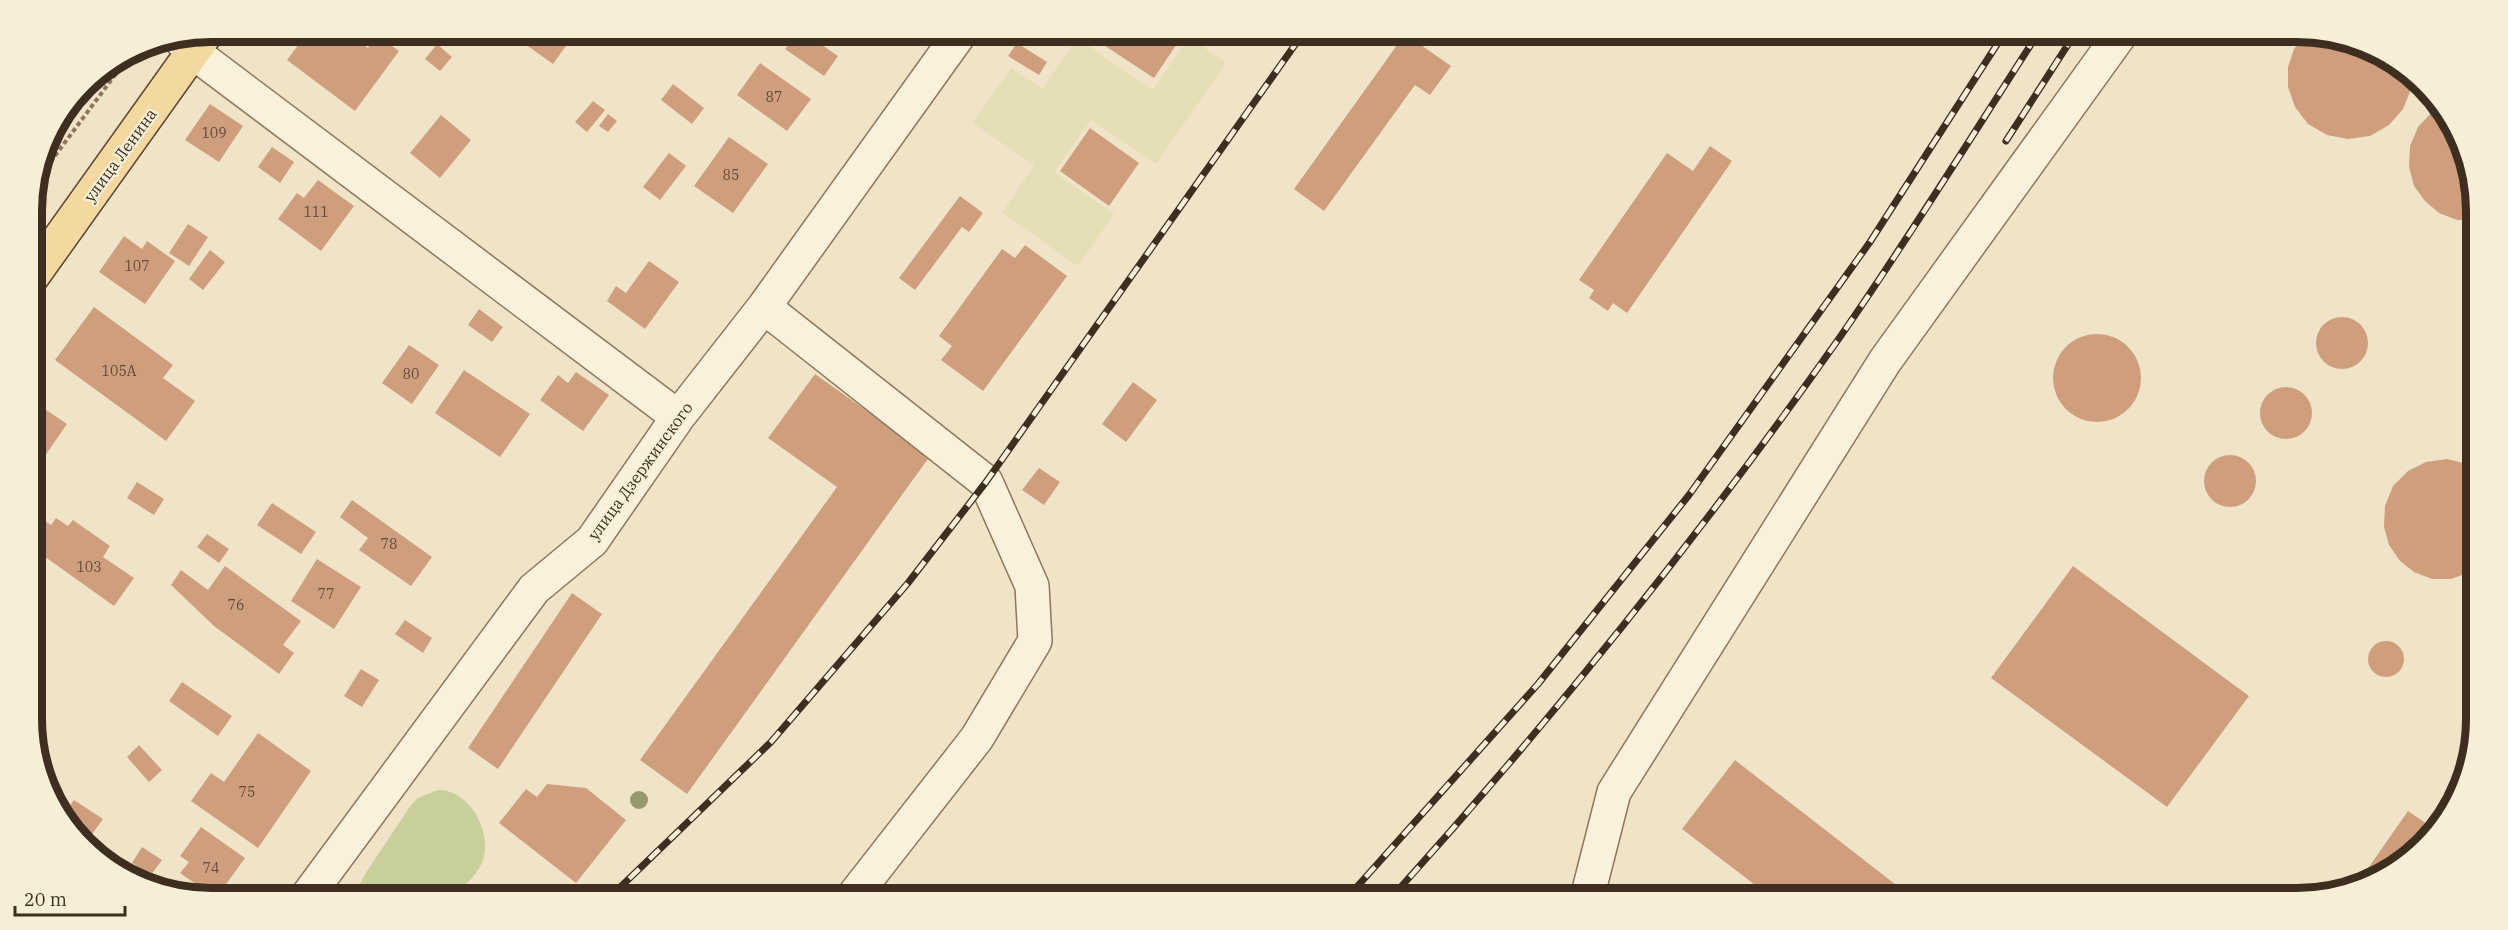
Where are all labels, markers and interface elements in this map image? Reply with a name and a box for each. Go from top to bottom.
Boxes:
house number: 87 [766,88,782,106]
street label: улица Ленина [79,104,161,206]
house number: 109 [201,124,227,142]
house number: 85 [723,166,739,184]
house number: 111 [303,203,329,221]
house number: 107 [124,257,150,275]
house number: 105А [102,362,137,380]
house number: 80 [403,365,419,383]
street label: улица Дзержинского [583,398,697,544]
house number: 78 [381,535,397,553]
house number: 103 [76,558,102,576]
house number: 77 [318,585,334,603]
house number: 76 [228,596,244,614]
house number: 75 [239,783,255,801]
house number: 74 [203,859,219,877]
scale bar [15,879,124,917]
text: 20 m [24,888,67,911]

